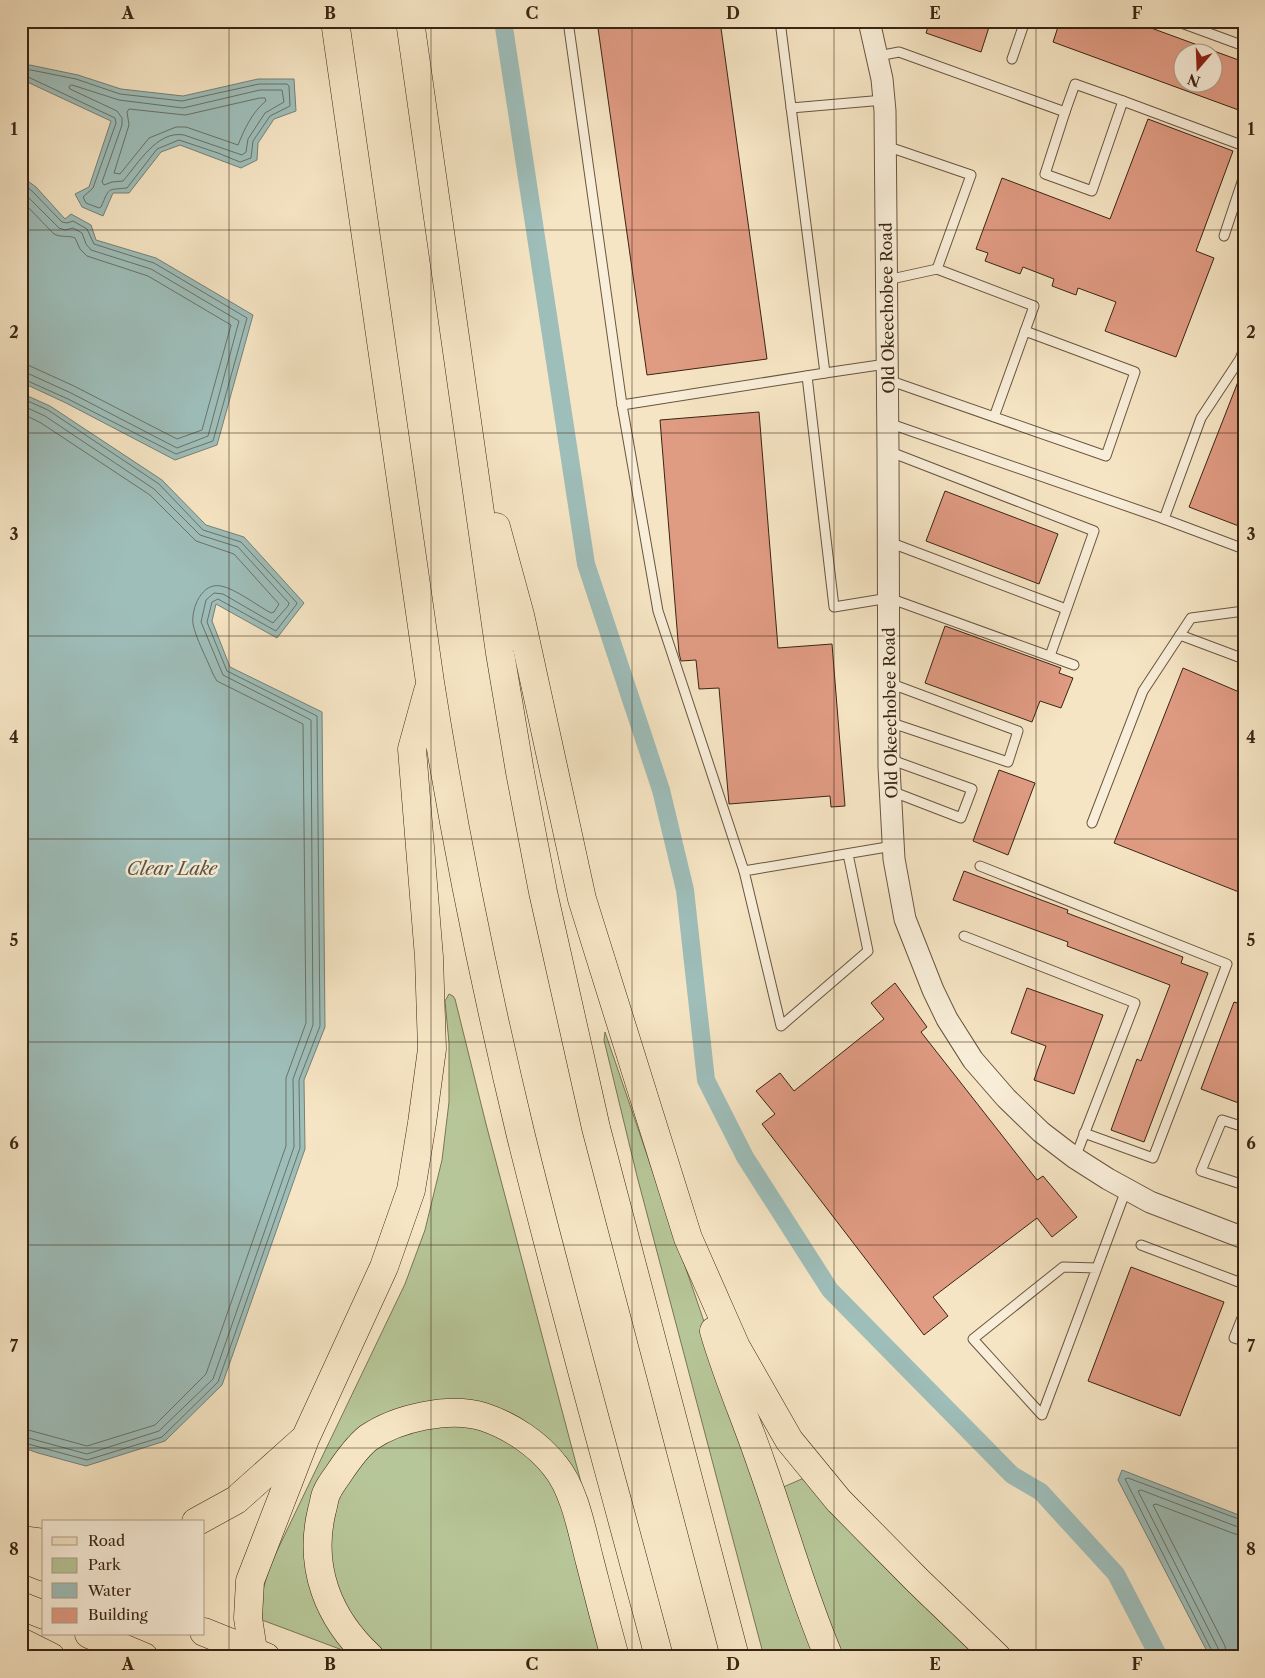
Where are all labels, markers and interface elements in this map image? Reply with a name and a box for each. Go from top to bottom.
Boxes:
text: A [121,3,135,23]
text: B [324,3,336,23]
text: C [526,3,538,23]
text: D [726,3,740,23]
text: E [929,3,941,23]
text: F [1132,3,1143,23]
north arrow [1172,42,1222,92]
text: N [1185,70,1202,91]
text: 1 [10,119,18,139]
text: 1 [1247,119,1255,139]
street label: Old Okeechobee Road [876,222,898,394]
text: 2 [9,322,19,342]
text: 2 [1246,322,1256,342]
text: 3 [9,524,19,544]
text: 3 [1246,524,1256,544]
street label: Old Okeechobee Road [879,627,901,799]
text: 4 [9,727,19,747]
text: 4 [1246,727,1256,747]
water label: Clear Lake [127,858,219,880]
text: 5 [10,930,19,950]
text: 5 [1247,930,1256,950]
text: 6 [9,1133,19,1153]
text: 6 [1246,1133,1256,1153]
text: 7 [10,1336,19,1356]
text: 7 [1247,1336,1256,1356]
legend [42,1520,205,1636]
text: Road [88,1531,125,1550]
text: 8 [9,1539,19,1559]
text: 8 [1246,1539,1256,1559]
text: Park [88,1555,122,1574]
text: Water [87,1581,132,1600]
text: Building [88,1605,148,1624]
text: A [121,1654,135,1674]
text: B [324,1654,336,1674]
text: C [526,1654,538,1674]
text: D [726,1654,740,1674]
text: E [929,1654,941,1674]
text: F [1132,1654,1143,1674]

